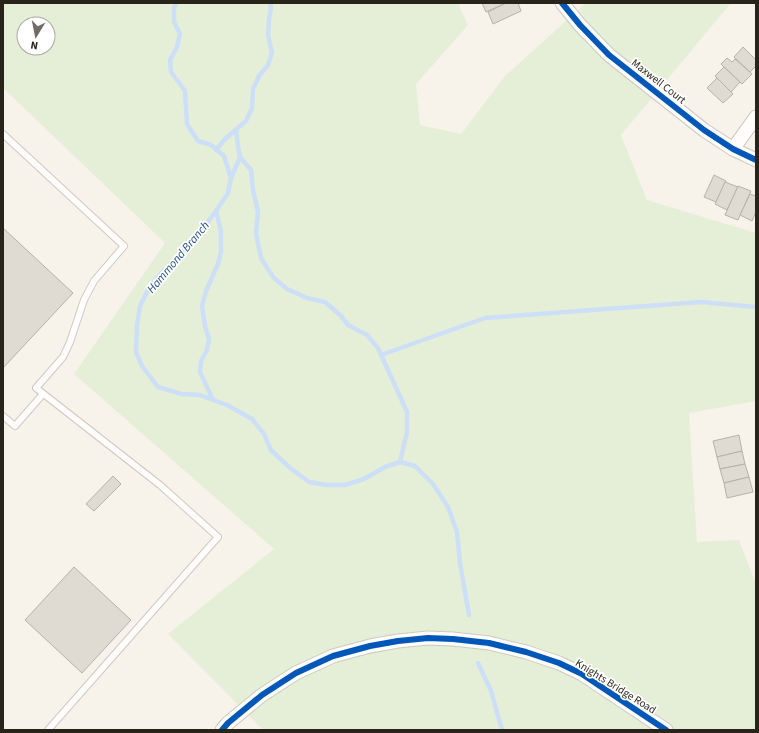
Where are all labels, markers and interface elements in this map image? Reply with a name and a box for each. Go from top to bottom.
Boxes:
north arrow [16,16,56,56]
text: N [29,37,39,53]
street label: Maxwell Court [628,55,689,108]
water label: Hammond Branch [143,218,214,297]
street label: Knights Bridge Road [572,655,659,717]

